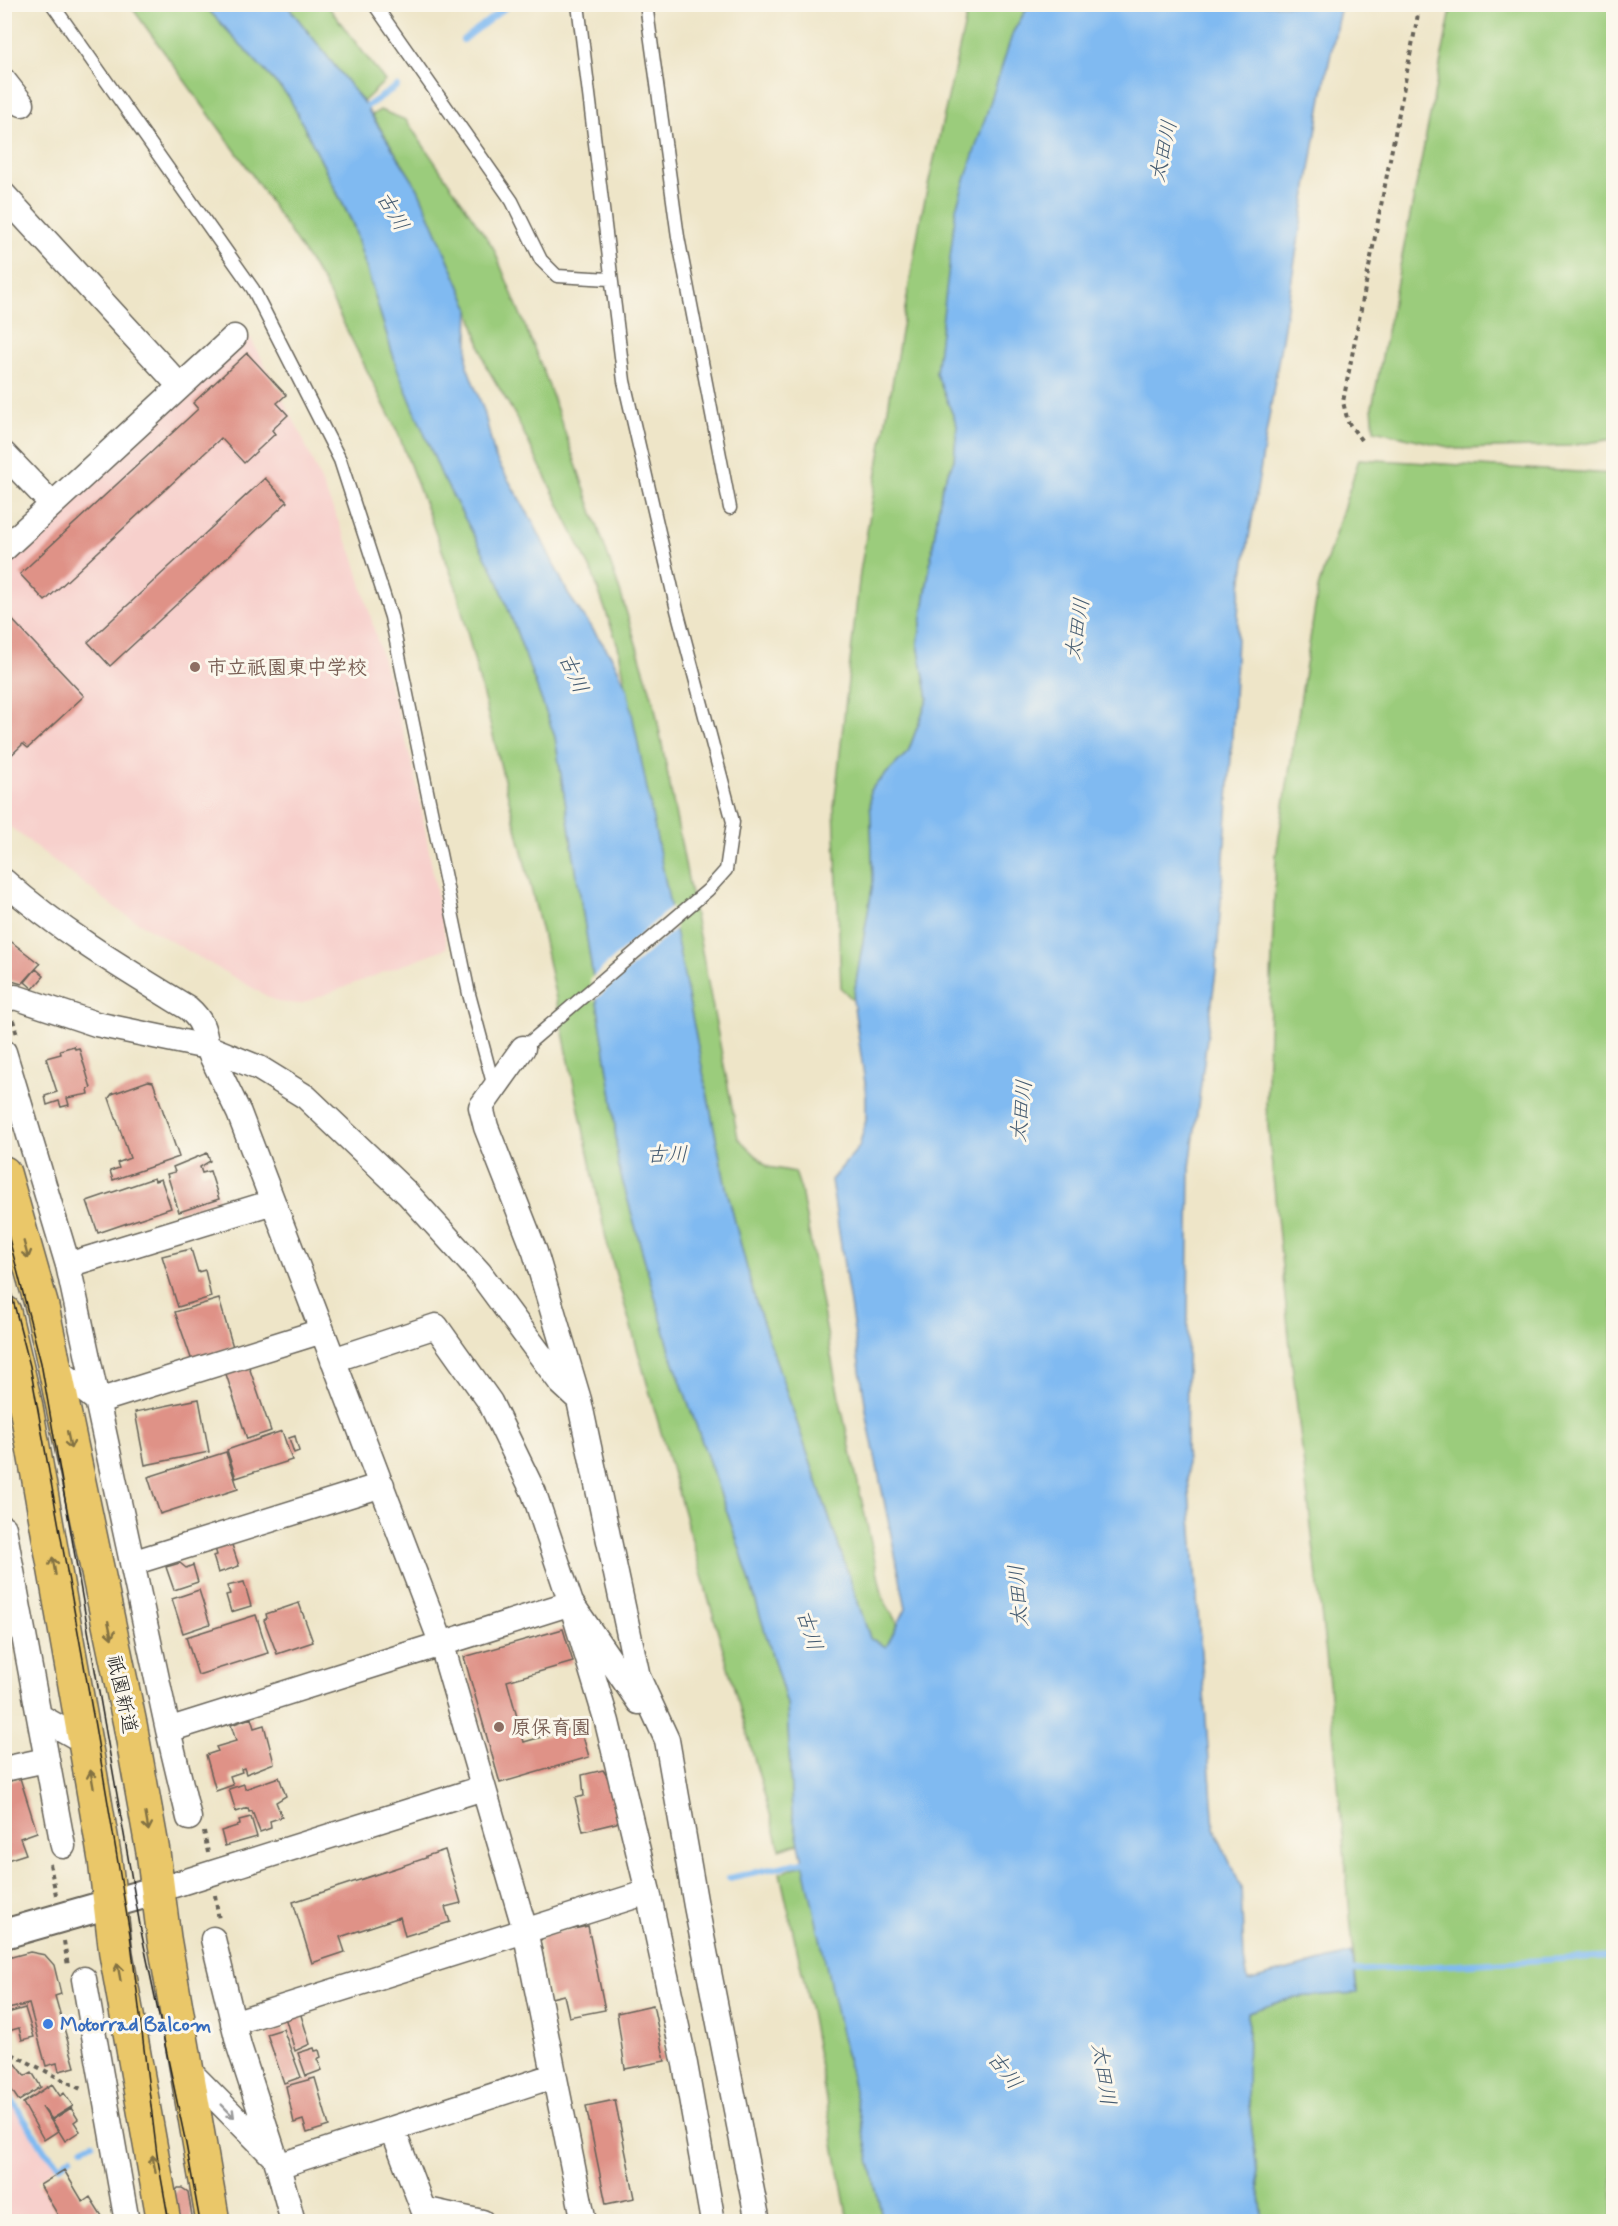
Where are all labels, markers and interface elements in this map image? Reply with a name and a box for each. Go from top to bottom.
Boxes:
water label: 太田川 [1144,117,1184,185]
water label: 古川 [370,186,415,237]
water label: 太田川 [1059,596,1097,662]
water label: 古川 [552,649,594,698]
place label: 市立祇園東中学校 [207,655,367,682]
marker: 市立祇園東中学校 [188,660,202,674]
water label: 太田川 [1005,1078,1039,1144]
water label: 古川 [646,1141,688,1169]
one-way arrow [21,1240,32,1259]
one-way arrow [64,1429,75,1449]
one-way arrow [49,1557,60,1577]
water label: 太田川 [1003,1564,1035,1628]
water label: 古川 [790,1606,829,1654]
one-way arrow [105,1620,116,1639]
street label: 祇園新道 [100,1652,143,1736]
place label: 原保育園 [511,1715,591,1742]
marker: 原保育園 [492,1720,506,1734]
one-way arrow [86,1770,97,1789]
one-way arrow [142,1811,153,1831]
one-way arrow [114,1963,125,1982]
place label: Motorrad Balcom [60,2012,212,2039]
marker: Motorrad Balcom [41,2017,55,2031]
water label: 太田川 [1084,2041,1122,2107]
water label: 古川 [980,2045,1028,2096]
one-way arrow [220,2103,235,2118]
one-way arrow [148,2155,159,2174]

